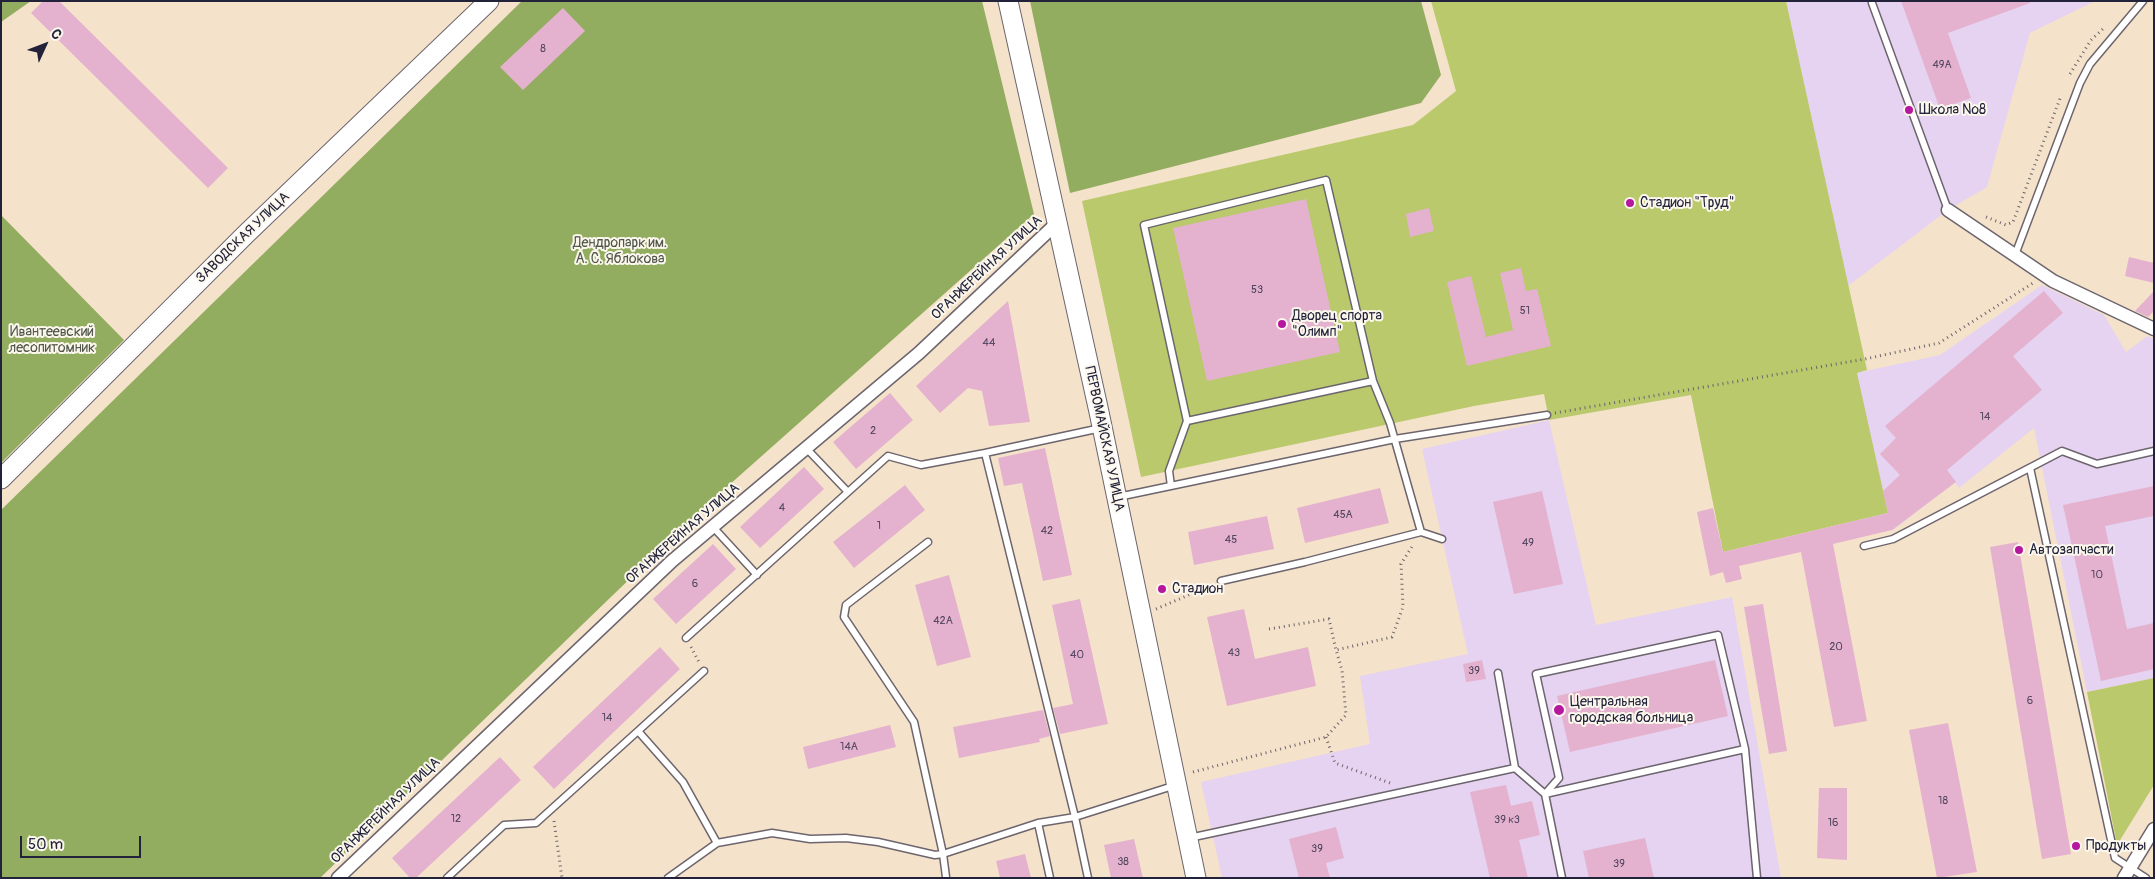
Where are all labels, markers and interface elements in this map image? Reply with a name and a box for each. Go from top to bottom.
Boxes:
north arrow [20,20,70,70]
text: С [47,25,65,43]
house number: 8 [540,42,546,56]
house number: 49А [1932,58,1952,72]
place label: Школа №8 [1919,102,1986,118]
marker: Школа №8 [1903,104,1915,116]
street label: ЗАВОДСКАЯ УЛИЦА [193,189,293,287]
place label: Стадион "Труд" [1640,195,1734,211]
marker: Стадион "Труд" [1624,197,1636,209]
street label: ОРАНЖЕРЕЙНАЯ УЛИЦА [928,212,1046,324]
park label: Дендропарк им. А. С. Яблокова [573,235,667,268]
house number: 53 [1251,283,1263,297]
house number: 51 [1520,304,1530,318]
place label: Дворец спорта "Олимп" [1292,308,1382,341]
marker: Дворец спорта "Олимп" [1276,318,1288,330]
park label: Ивантеевский лесопитомник [9,324,95,357]
house number: 44 [983,336,995,350]
street label: ПЕРВОМАЙСКАЯ УЛИЦА [1080,365,1128,513]
house number: 14 [1980,410,1990,424]
house number: 2 [870,424,876,438]
street label: ОРАНЖЕРЕЙНАЯ УЛИЦА [623,480,743,588]
house number: 4 [779,501,785,515]
house number: 45А [1333,508,1353,522]
house number: 1 [877,519,881,533]
house number: 42 [1041,524,1053,538]
house number: 45 [1225,533,1237,547]
house number: 49 [1522,536,1534,550]
place label: Автозапчасти [2029,542,2114,558]
marker: Автозапчасти [2013,544,2025,556]
house number: 10 [2091,568,2103,582]
house number: 6 [692,577,698,591]
place label: Стадион [1172,581,1223,597]
marker: Стадион [1156,583,1168,595]
house number: 42А [933,614,953,628]
house number: 20 [1829,640,1843,654]
house number: 43 [1228,646,1240,660]
house number: 40 [1070,648,1084,662]
house number: 39 [1468,664,1480,678]
place label: Центральная городская больница [1570,694,1693,726]
house number: 6 [2027,694,2033,708]
marker: Центральная городская больница [1552,703,1566,717]
house number: 14 [602,711,612,725]
house number: 14А [840,740,858,754]
street label: ОРАНЖЕРЕЙНАЯ УЛИЦА [328,754,444,868]
house number: 18 [1938,794,1948,808]
house number: 12 [451,812,461,826]
house number: 39 к3 [1494,813,1520,827]
house number: 16 [1828,816,1838,830]
scale bar [22,826,144,858]
text: 50 m [28,835,63,854]
place label: Продукты [2086,838,2146,854]
marker: Продукты [2070,840,2082,852]
house number: 39 [1311,842,1323,856]
house number: 38 [1117,855,1129,869]
house number: 39 [1613,857,1625,871]

